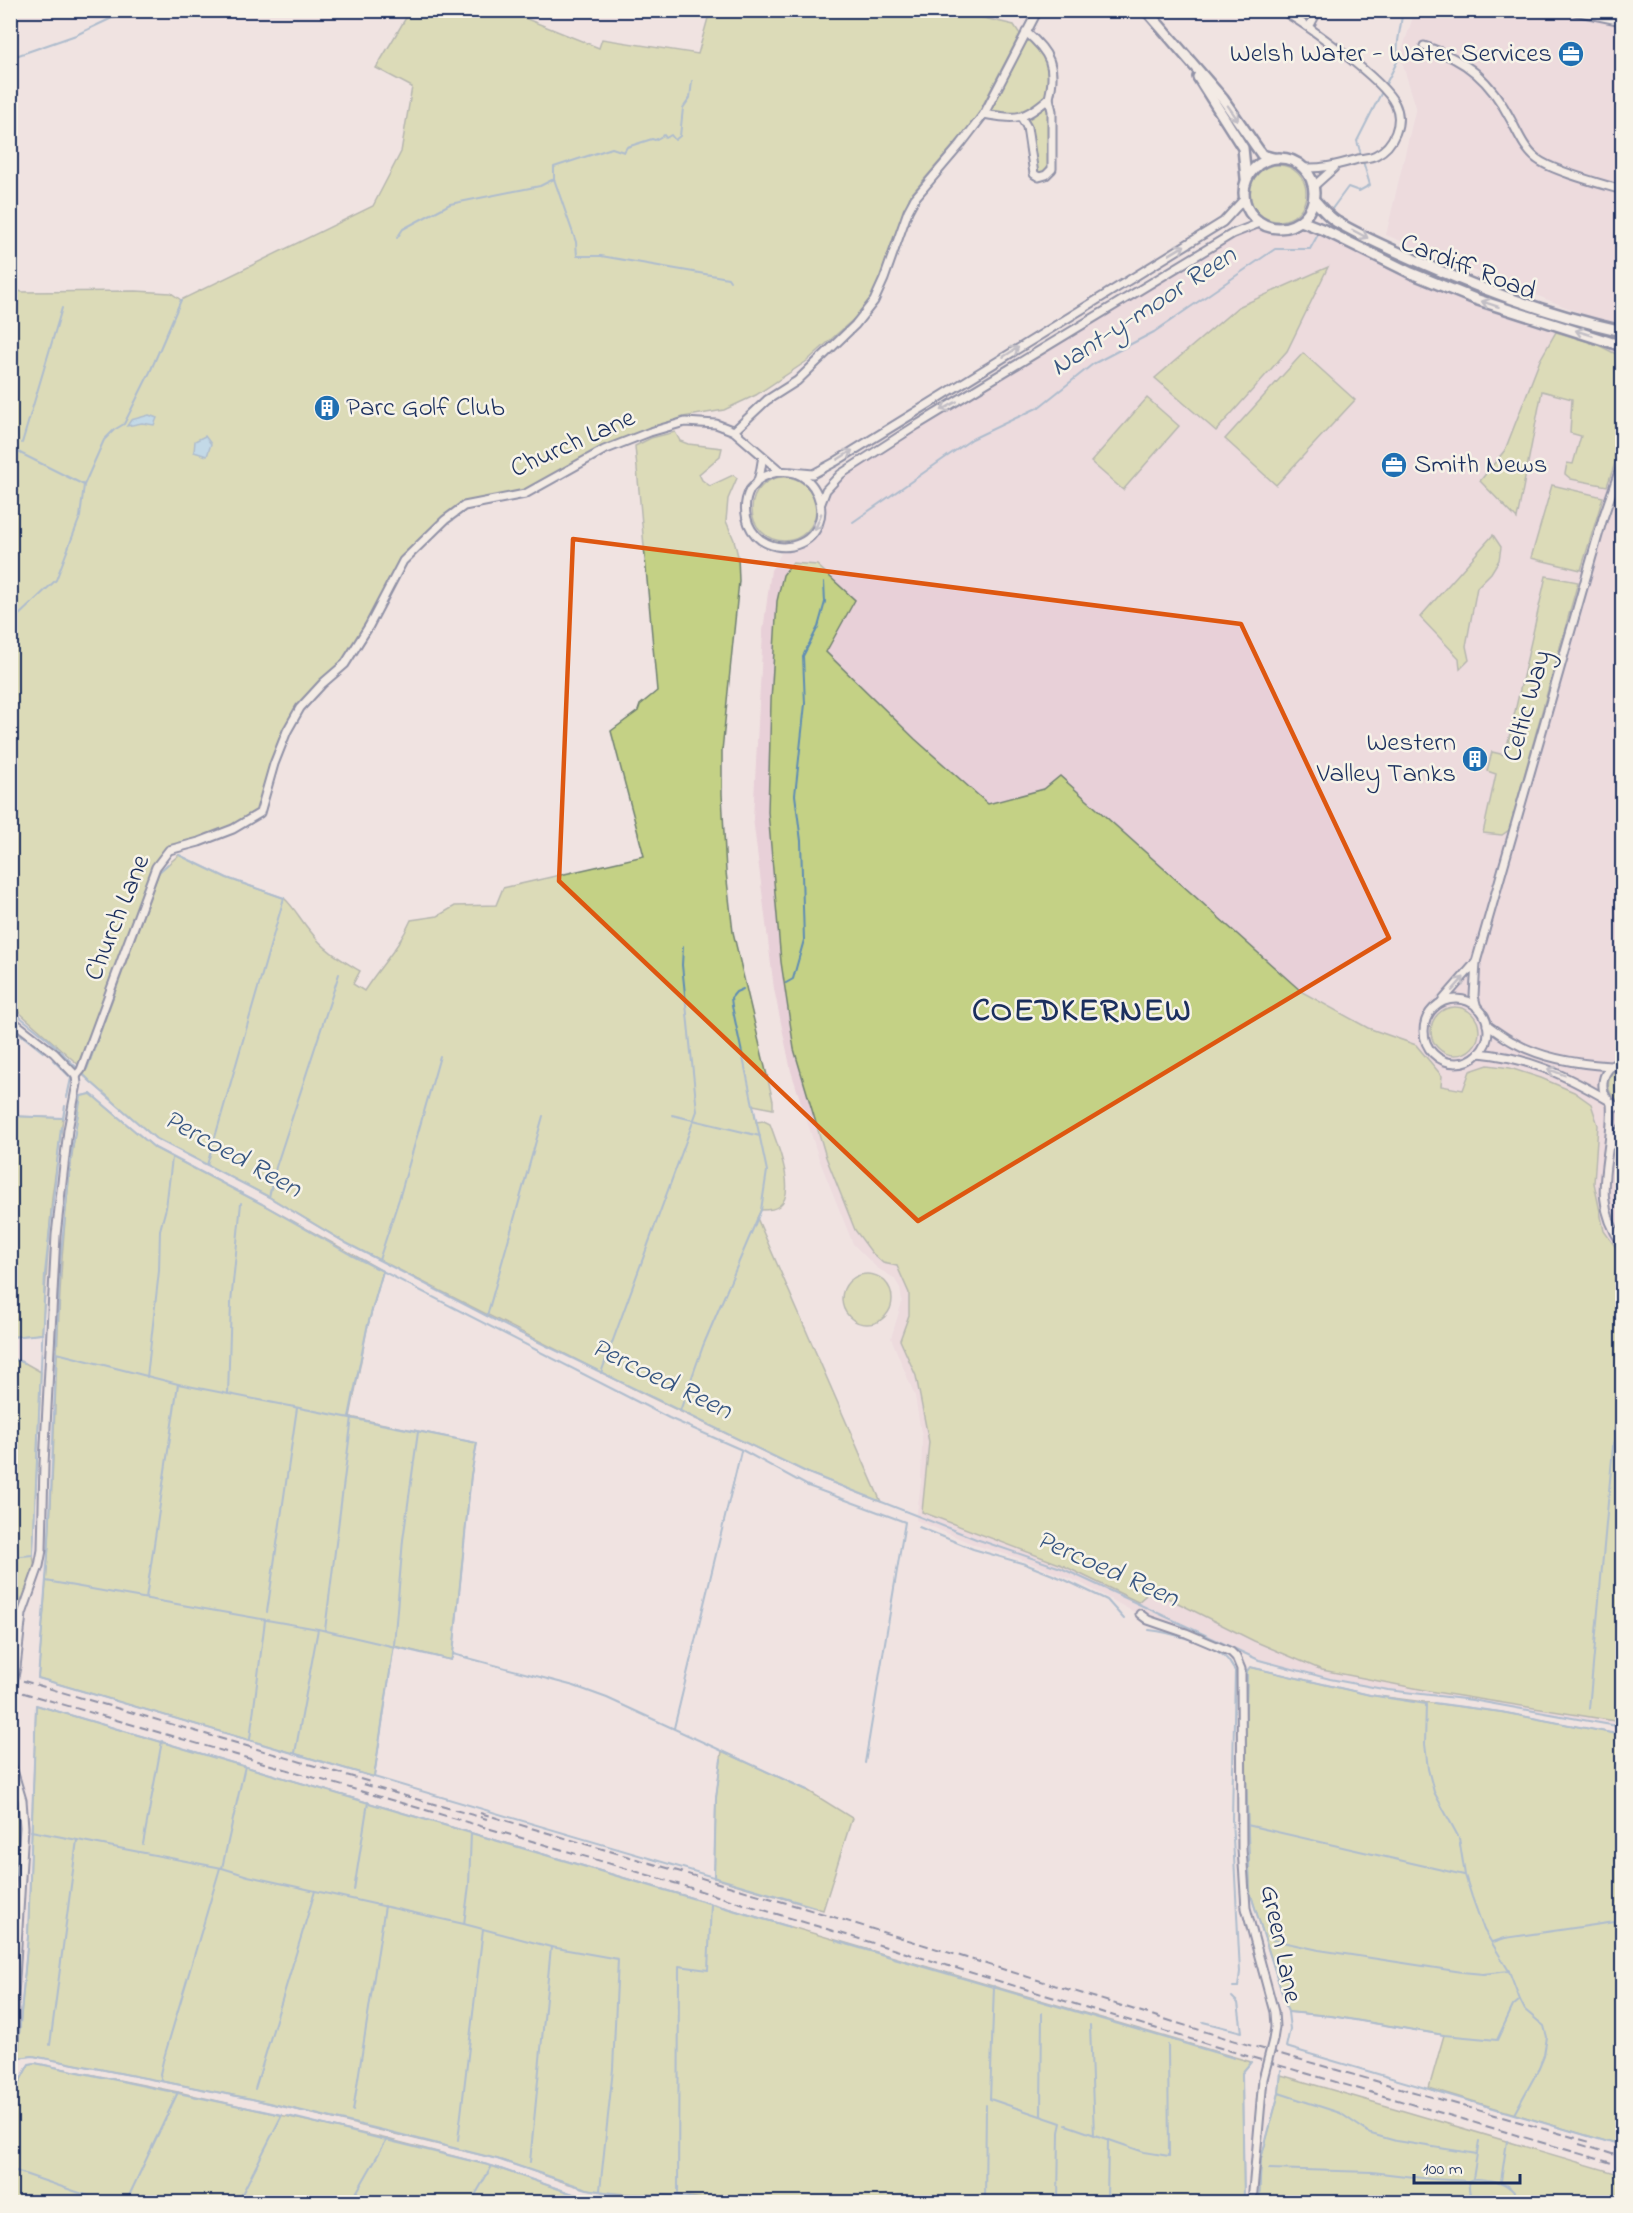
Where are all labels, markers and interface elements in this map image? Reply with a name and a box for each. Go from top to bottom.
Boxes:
place label: Welsh Water - Water Services [1230,35,1552,74]
office icon: Welsh Water - Water Services [1556,39,1586,69]
one-way arrow [1227,104,1239,121]
street label: Cardiff Road [1394,224,1542,312]
one-way arrow [1351,229,1369,240]
water label: Nant-y-moor Reen [1043,236,1246,388]
one-way arrow [1168,244,1185,256]
one-way arrow [1481,297,1500,308]
one-way arrow [1575,327,1594,338]
one-way arrow [1002,346,1019,358]
place label: Parc Golf Club [346,389,505,428]
building icon: Parc Golf Club [312,393,342,423]
street label: Church Lane [504,399,642,489]
one-way arrow [941,400,958,412]
place label: Smith News [1414,446,1548,485]
one-way arrow [836,449,853,461]
office icon: Smith News [1379,450,1409,480]
one-way arrow [811,512,822,530]
street label: Celtic Way [1493,646,1563,766]
place label: Western Valley Tanks [1316,724,1456,794]
building icon: Western Valley Tanks [1460,744,1490,774]
street label: Church Lane [75,848,161,987]
one-way arrow [1451,977,1465,992]
district label: COEDKERNEW [972,988,1192,1036]
one-way arrow [1548,1066,1566,1077]
water label: Percoed Reen [155,1100,310,1210]
water label: Percoed Reen [584,1328,740,1432]
water label: Percoed Reen [1029,1520,1186,1620]
street label: Green Lane [1249,1881,1312,2007]
scale bar [1414,2147,1520,2185]
text: 100 m [1423,2157,1463,2183]

